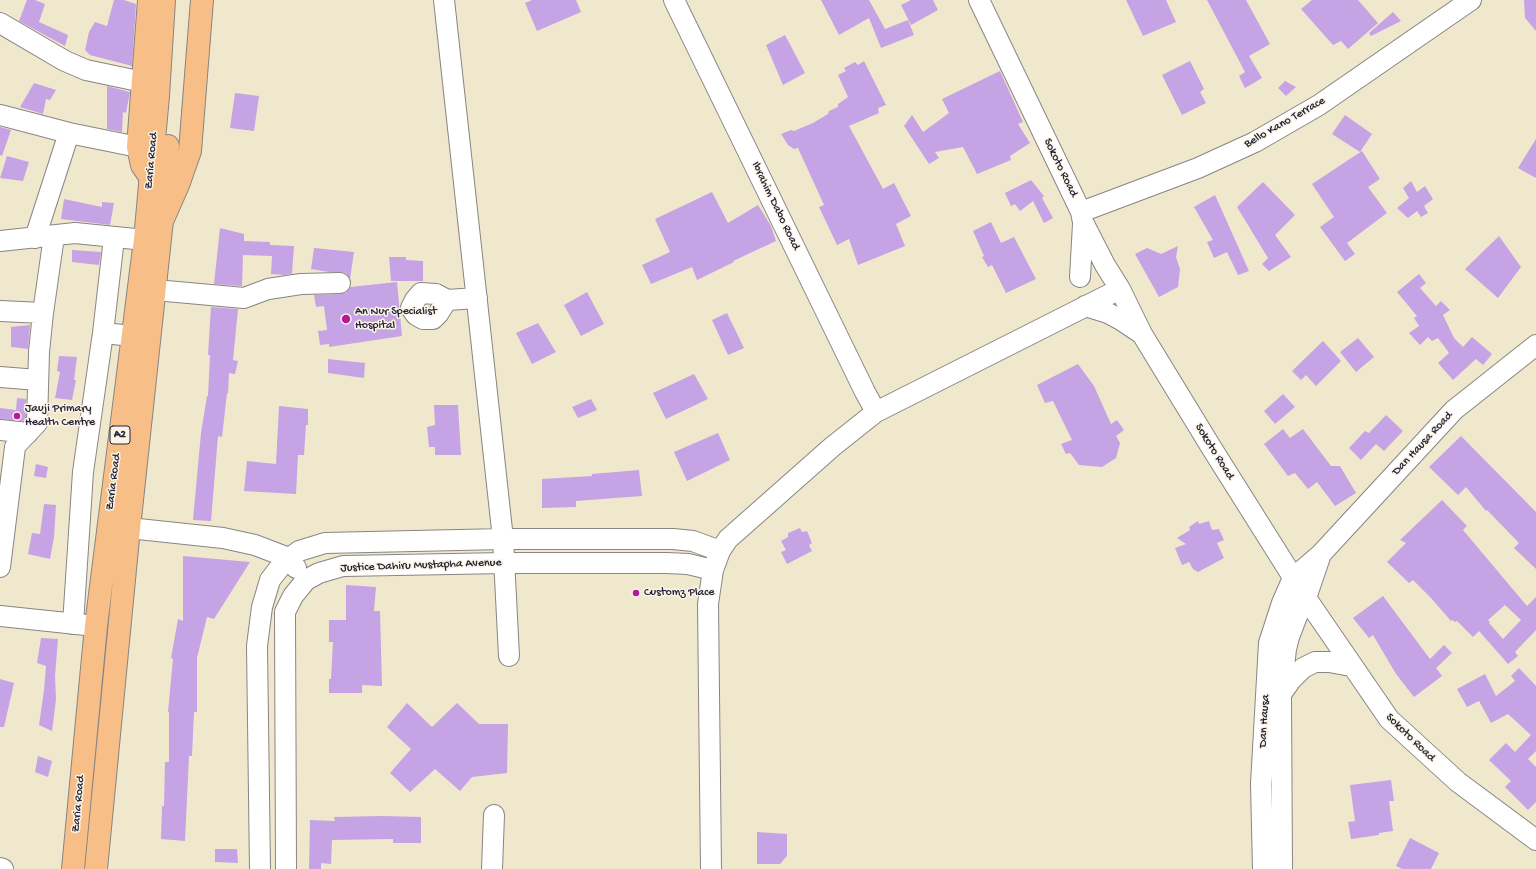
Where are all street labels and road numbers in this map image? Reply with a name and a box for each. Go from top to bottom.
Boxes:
street label: Bello Kano Terrace [1242,94,1328,152]
street label: Zaria Road [142,132,162,190]
street label: Sokoto Road [1040,136,1080,200]
street label: Ibrahim Dabo Road [747,159,803,253]
street label: Dan Hausa Road [1390,409,1456,479]
street label: Sokoto Road [1191,421,1237,483]
road number: A2 [110,426,130,444]
street label: Zaria Road [103,453,125,511]
street label: Justice Dahiru Mustapha Avenue [340,556,502,576]
street label: Dan Hausa [1256,694,1274,748]
street label: Sokoto Road [1382,711,1438,765]
street label: Zaria Road [69,775,89,833]

